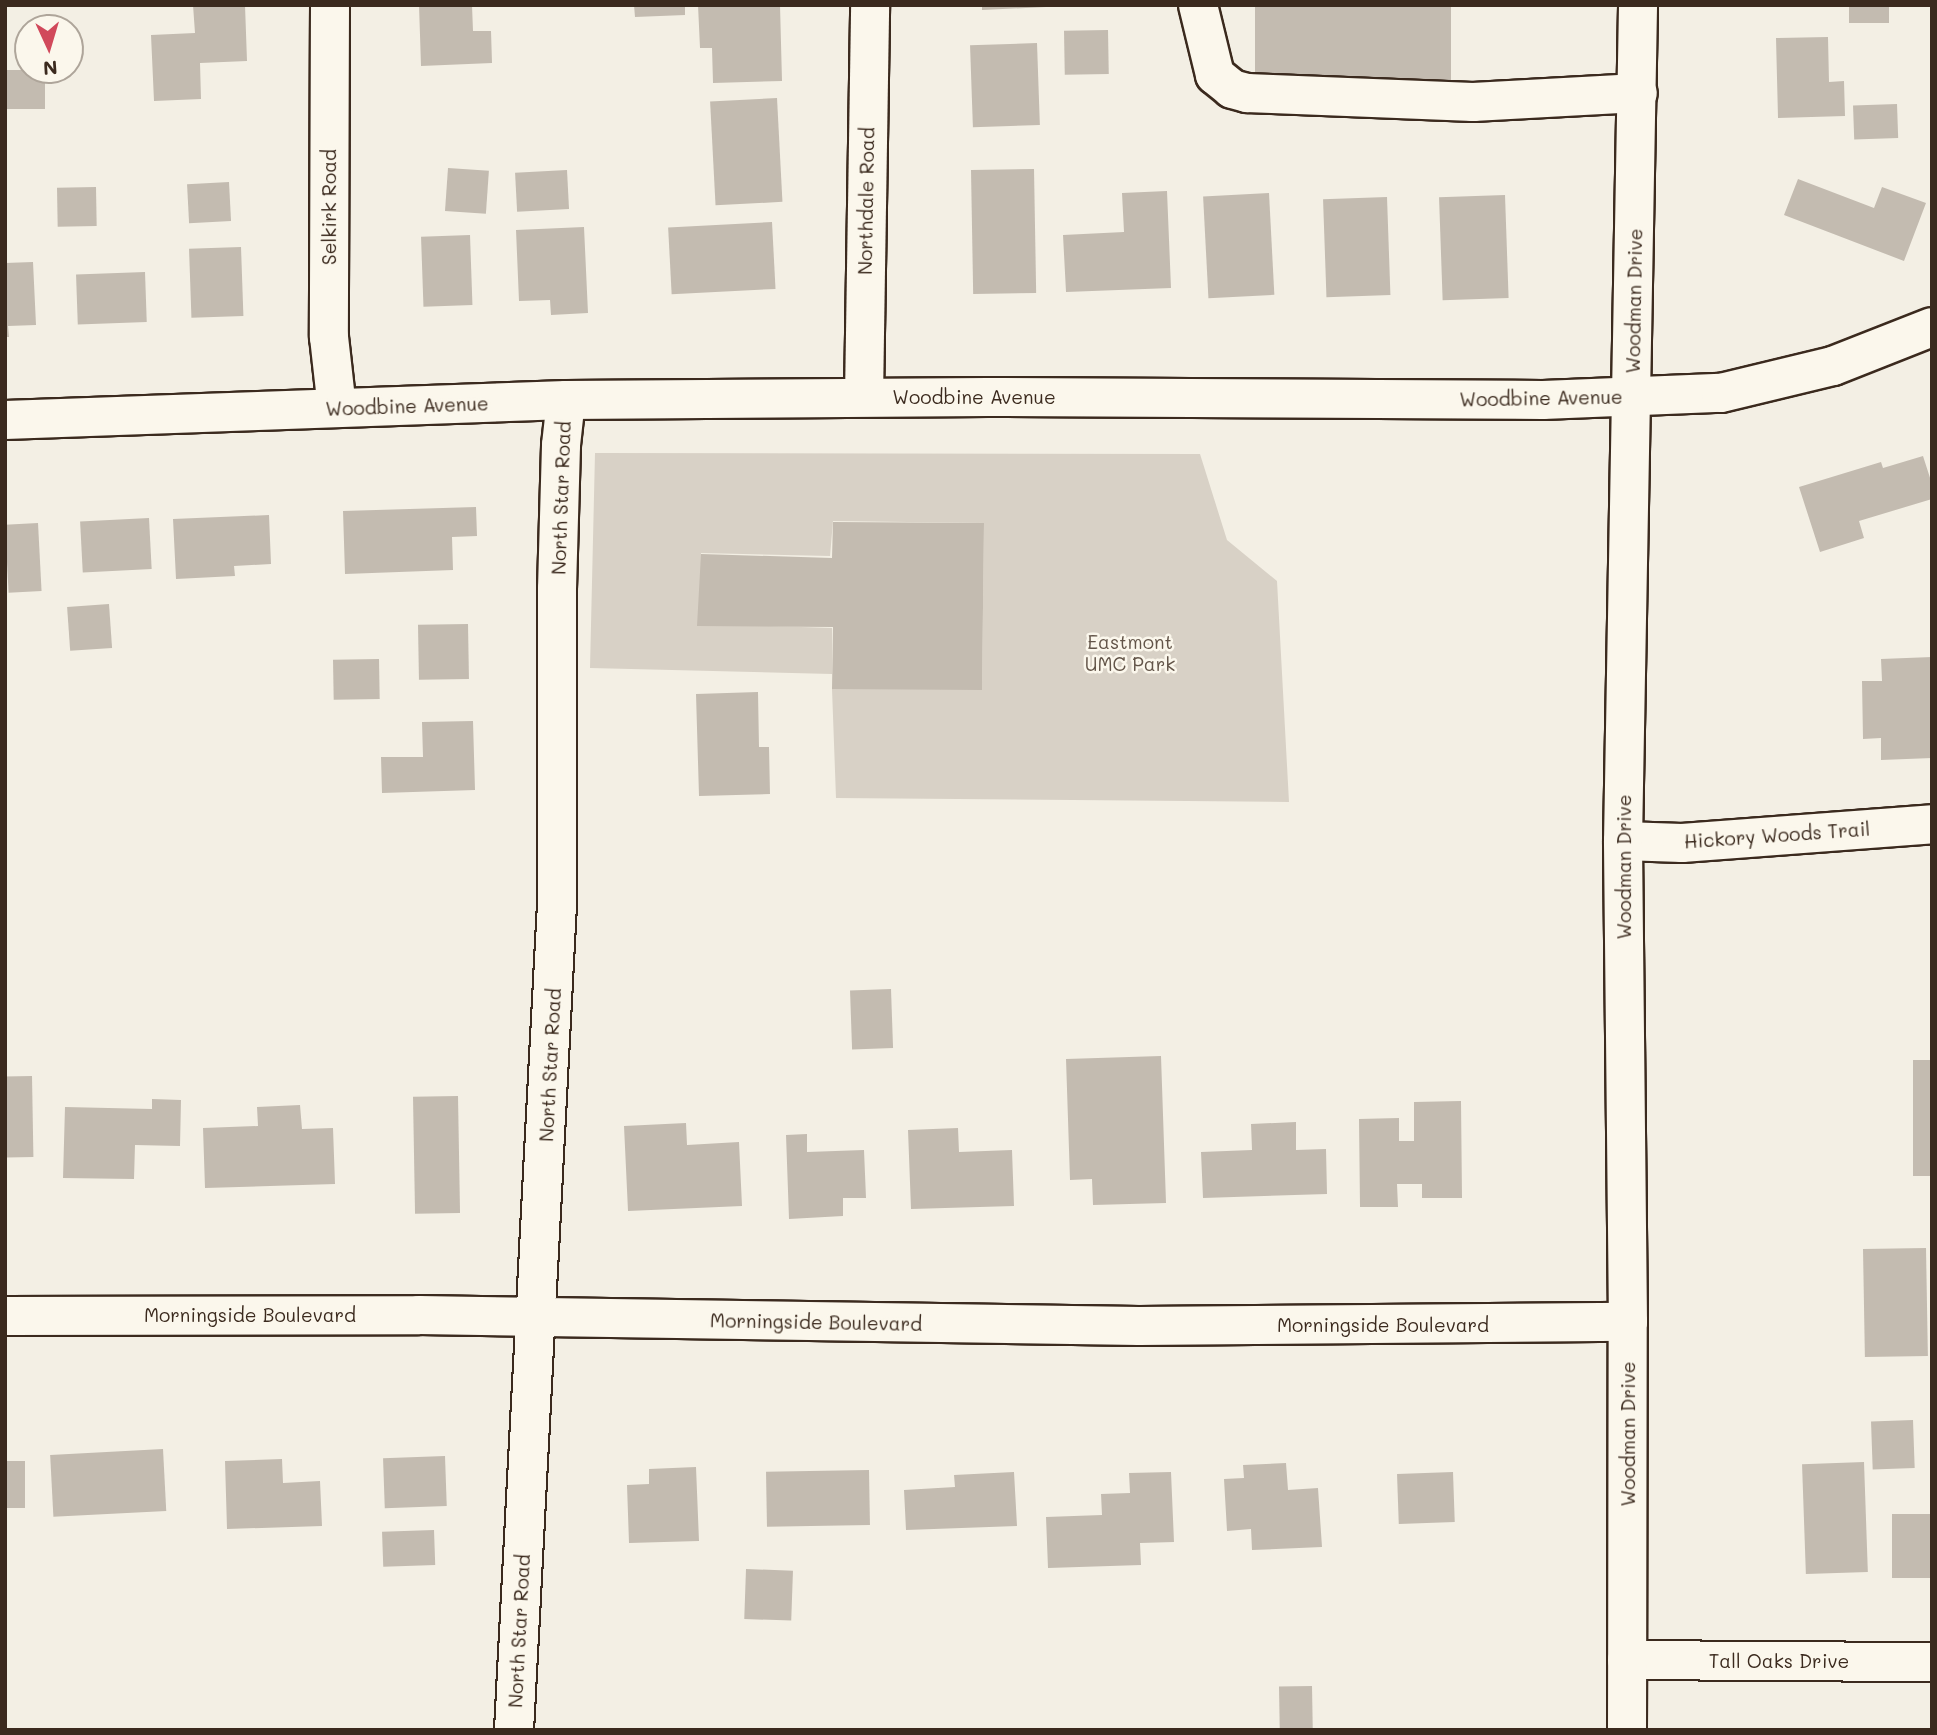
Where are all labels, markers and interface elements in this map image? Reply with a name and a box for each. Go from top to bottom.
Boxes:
north arrow [14,14,84,84]
text: N [42,55,58,81]
street label: Northdale Road [853,127,879,275]
street label: Selkirk Road [318,149,340,265]
street label: Woodman Drive [1621,228,1647,374]
street label: Woodbine Avenue [1459,385,1623,411]
street label: Woodbine Avenue [892,386,1056,408]
street label: Woodbine Avenue [325,392,489,420]
street label: North Star Road [547,421,575,575]
park label: Eastmont UMC Park [1085,631,1175,675]
street label: Woodman Drive [1613,794,1635,940]
street label: Hickory Woods Trail [1683,817,1871,853]
street label: North Star Road [535,988,565,1142]
street label: Morningside Boulevard [144,1304,356,1326]
street label: Morningside Boulevard [710,1309,922,1335]
street label: Morningside Boulevard [1277,1314,1489,1336]
street label: Woodman Drive [1617,1361,1639,1507]
street label: North Star Road [504,1554,534,1708]
street label: Tall Oaks Drive [1709,1650,1849,1672]

